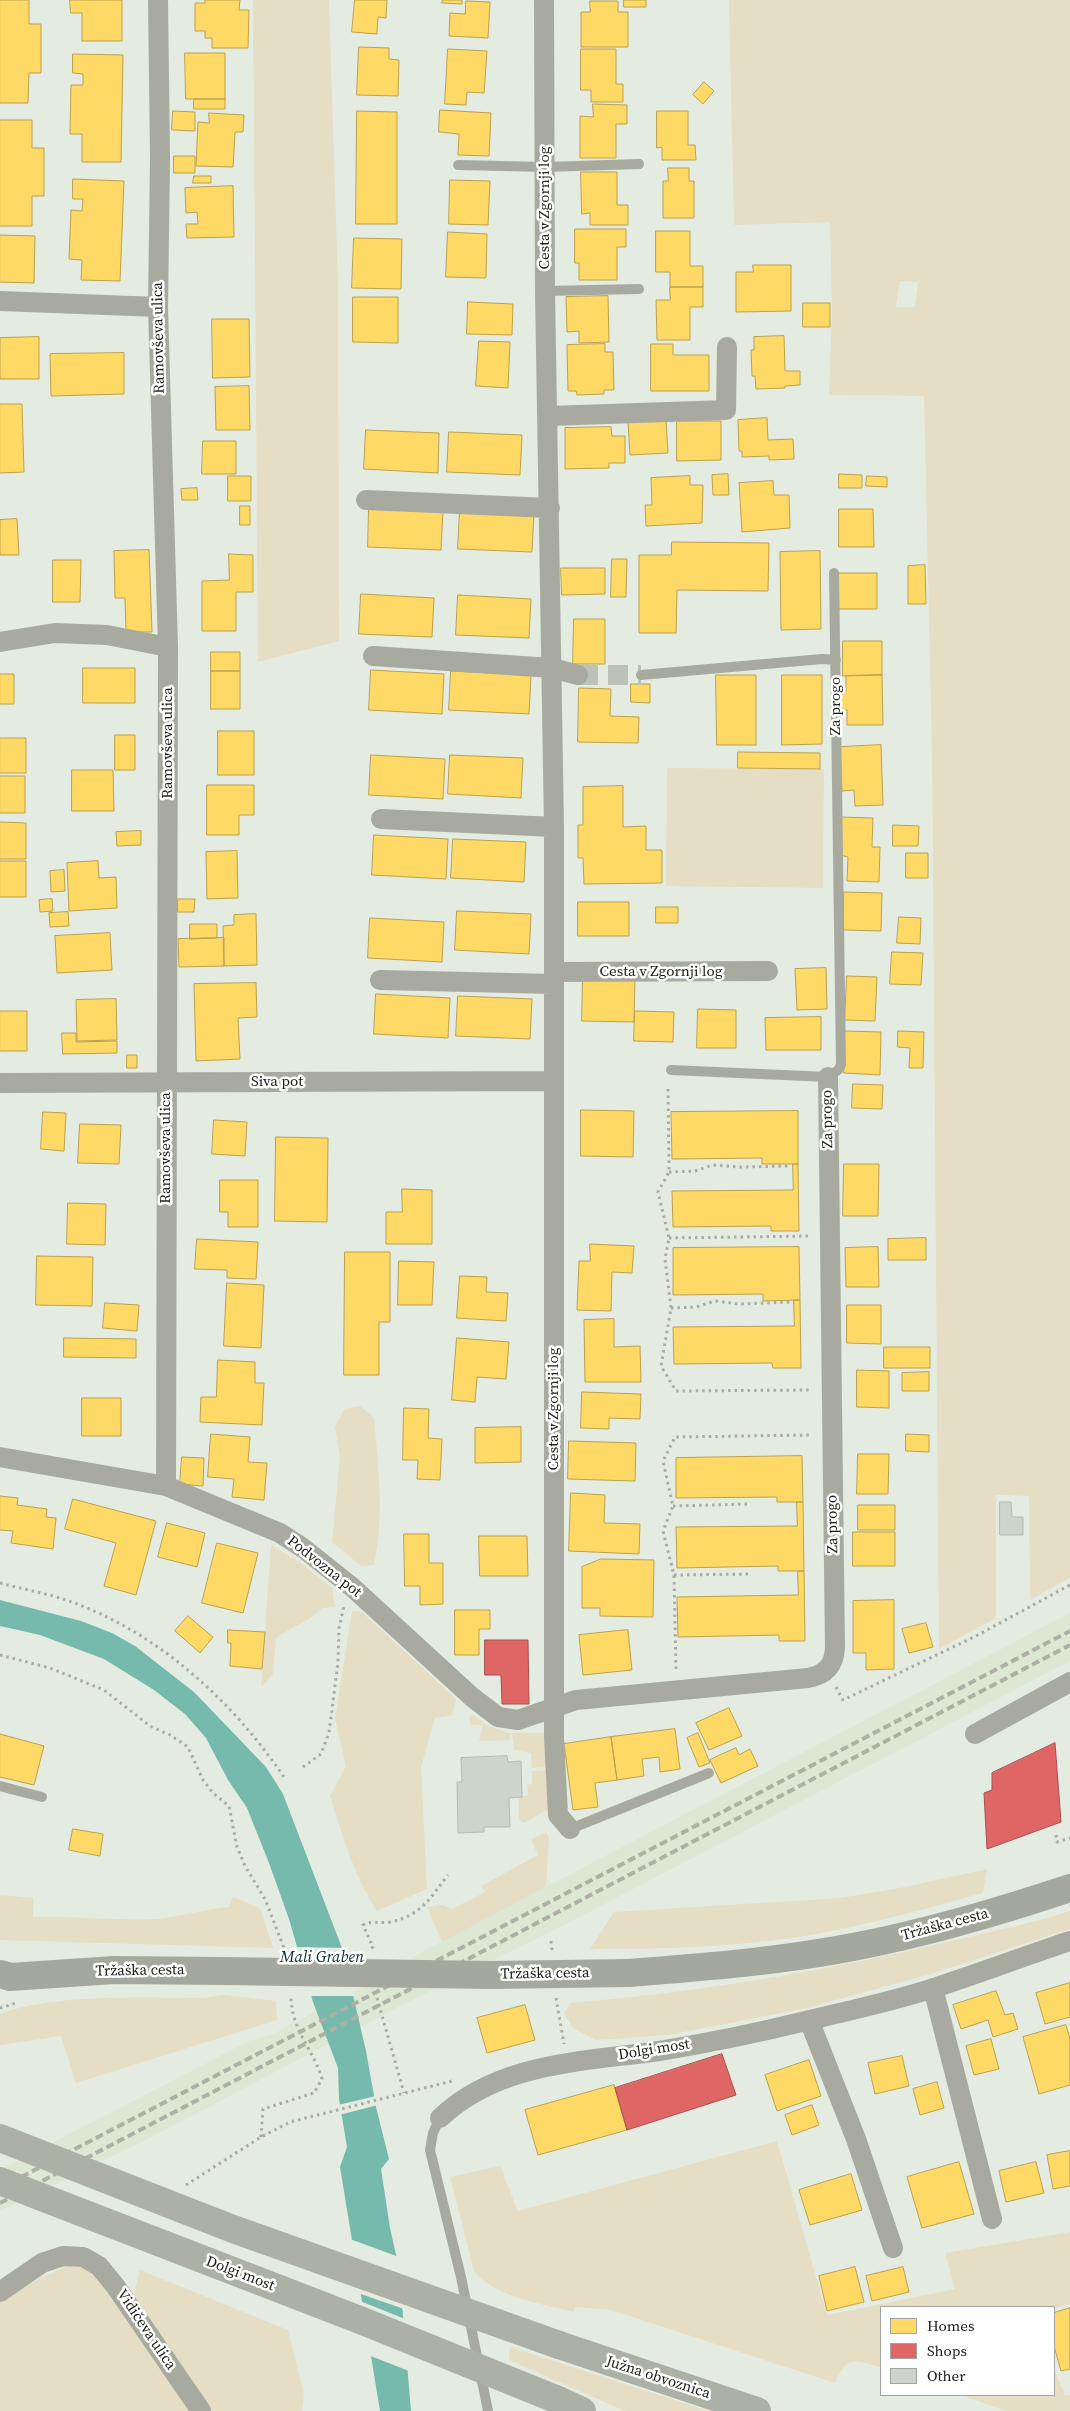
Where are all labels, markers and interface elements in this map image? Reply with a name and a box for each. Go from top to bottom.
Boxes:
street label: Cesta v Zgornji log [536,147,554,269]
street label: Ramovševa ulica [149,282,169,394]
street label: Za progo [827,677,845,735]
street label: Ramovševa ulica [159,687,177,799]
street label: Cesta v Zgornji log [600,963,722,981]
street label: Siva pot [251,1073,303,1091]
street label: Za progo [818,1090,838,1148]
street label: Ramovševa ulica [157,1092,175,1204]
street label: Cesta v Zgornji log [545,1348,563,1470]
street label: Za progo [823,1495,843,1553]
street label: Podvozna pot [283,1532,365,1602]
street label: Tržaška cesta [900,1905,990,1945]
water label: Mali Graben [280,1948,364,1968]
street label: Tržaška cesta [95,1961,185,1981]
street label: Tržaška cesta [500,1964,590,1984]
street label: Dolgi most [617,2035,691,2065]
street label: Dolgi most [203,2253,277,2295]
street label: Vidičeva ulica [113,2286,179,2374]
legend [880,2306,1055,2396]
text: Homes [927,2315,974,2336]
text: Shops [927,2340,967,2361]
street label: Južna obvoznica [604,2353,712,2403]
text: Other [927,2365,966,2386]

